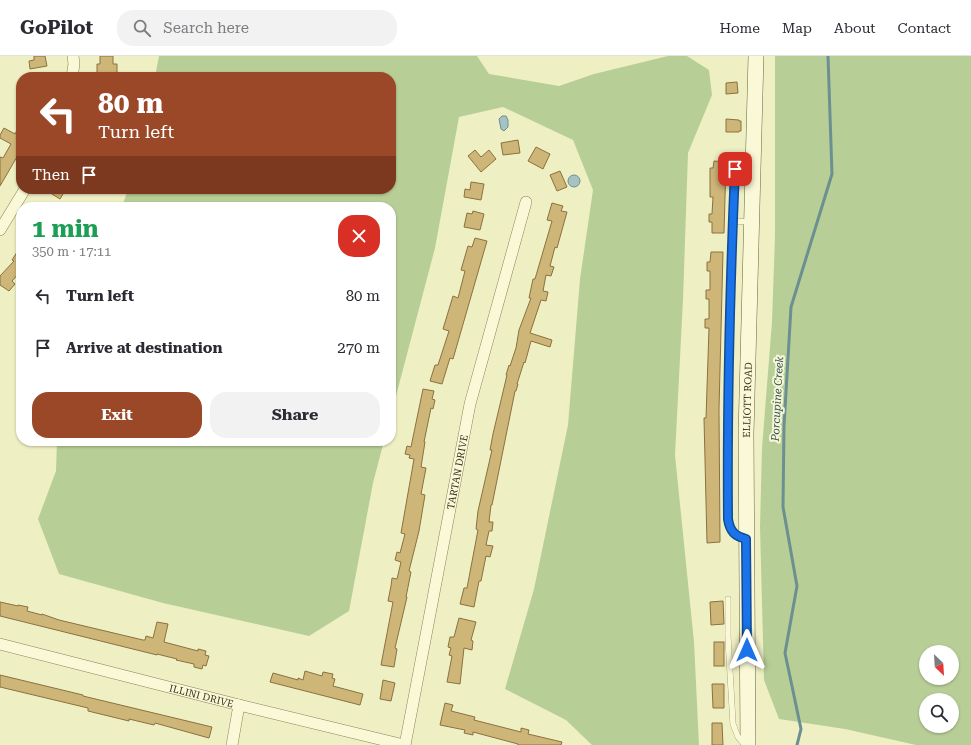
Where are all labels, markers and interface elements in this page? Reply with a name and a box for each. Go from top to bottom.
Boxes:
search box [117,10,397,46]
text: GoPilot [20,16,93,39]
icon: search [131,17,153,39]
text: Search here [163,19,249,37]
text: Home [719,20,760,36]
text: Map [782,20,812,36]
text: About [834,20,876,36]
text: Contact [898,20,951,36]
text: 80 m [98,87,163,120]
icon: left [32,88,84,140]
text: Turn left [98,121,174,142]
pin [718,152,752,186]
icon: arrive [724,158,746,180]
icon: arrive [78,164,100,186]
text: Then [32,166,70,184]
text: 1 min [32,215,99,243]
button: close [338,215,380,257]
text: 350 m · 17:11 [32,244,111,259]
icon: left [32,285,54,307]
text: Turn left [66,287,134,305]
text: 80 m [346,287,380,305]
icon: arrive [32,337,54,359]
text: Arrive at destination [66,339,222,357]
text: 270 m [337,339,380,357]
water label: Porcupine Creek [769,356,786,443]
street label: ELLIOTT ROAD [741,362,754,438]
button: Exit [32,392,202,438]
button: Share [210,392,380,438]
street label: TARTAN DRIVE [445,434,470,510]
position arrow [726,629,768,671]
north arrow [919,645,959,685]
map controls [919,645,959,733]
street label: ILLINI DRIVE [168,682,235,709]
button: search [919,693,959,733]

